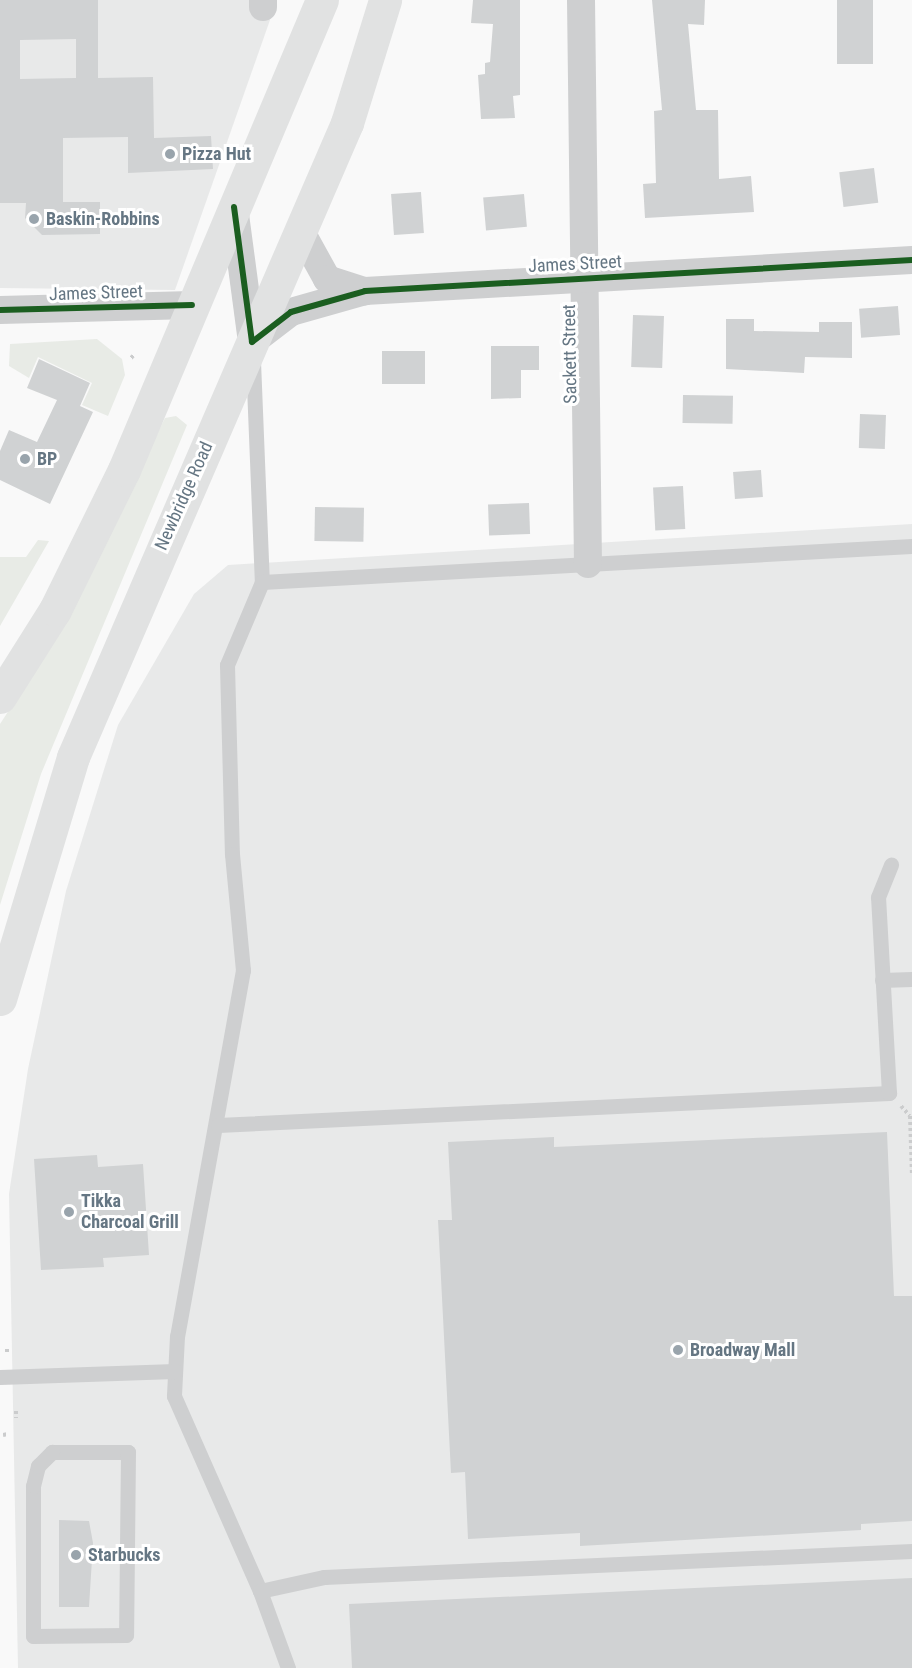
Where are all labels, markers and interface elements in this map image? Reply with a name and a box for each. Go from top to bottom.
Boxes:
place label: Pizza Hut [182,143,251,165]
marker: Pizza Hut [163,147,177,161]
place label: Baskin-Robbins [46,208,160,230]
marker: Baskin-Robbins [27,212,41,226]
street label: James Street [528,251,622,277]
street label: James Street [49,281,143,305]
street label: Sackett Street [558,304,582,404]
street label: Newbridge Road [150,438,218,554]
place label: BP [37,448,57,470]
marker: BP [18,452,32,466]
place label: Tikka Charcoal Grill [81,1191,179,1234]
marker: Tikka Charcoal Grill [62,1205,76,1219]
place label: Broadway Mall [690,1339,795,1361]
marker: Broadway Mall [671,1343,685,1357]
place label: Starbucks [88,1544,160,1566]
marker: Starbucks [69,1548,83,1562]

